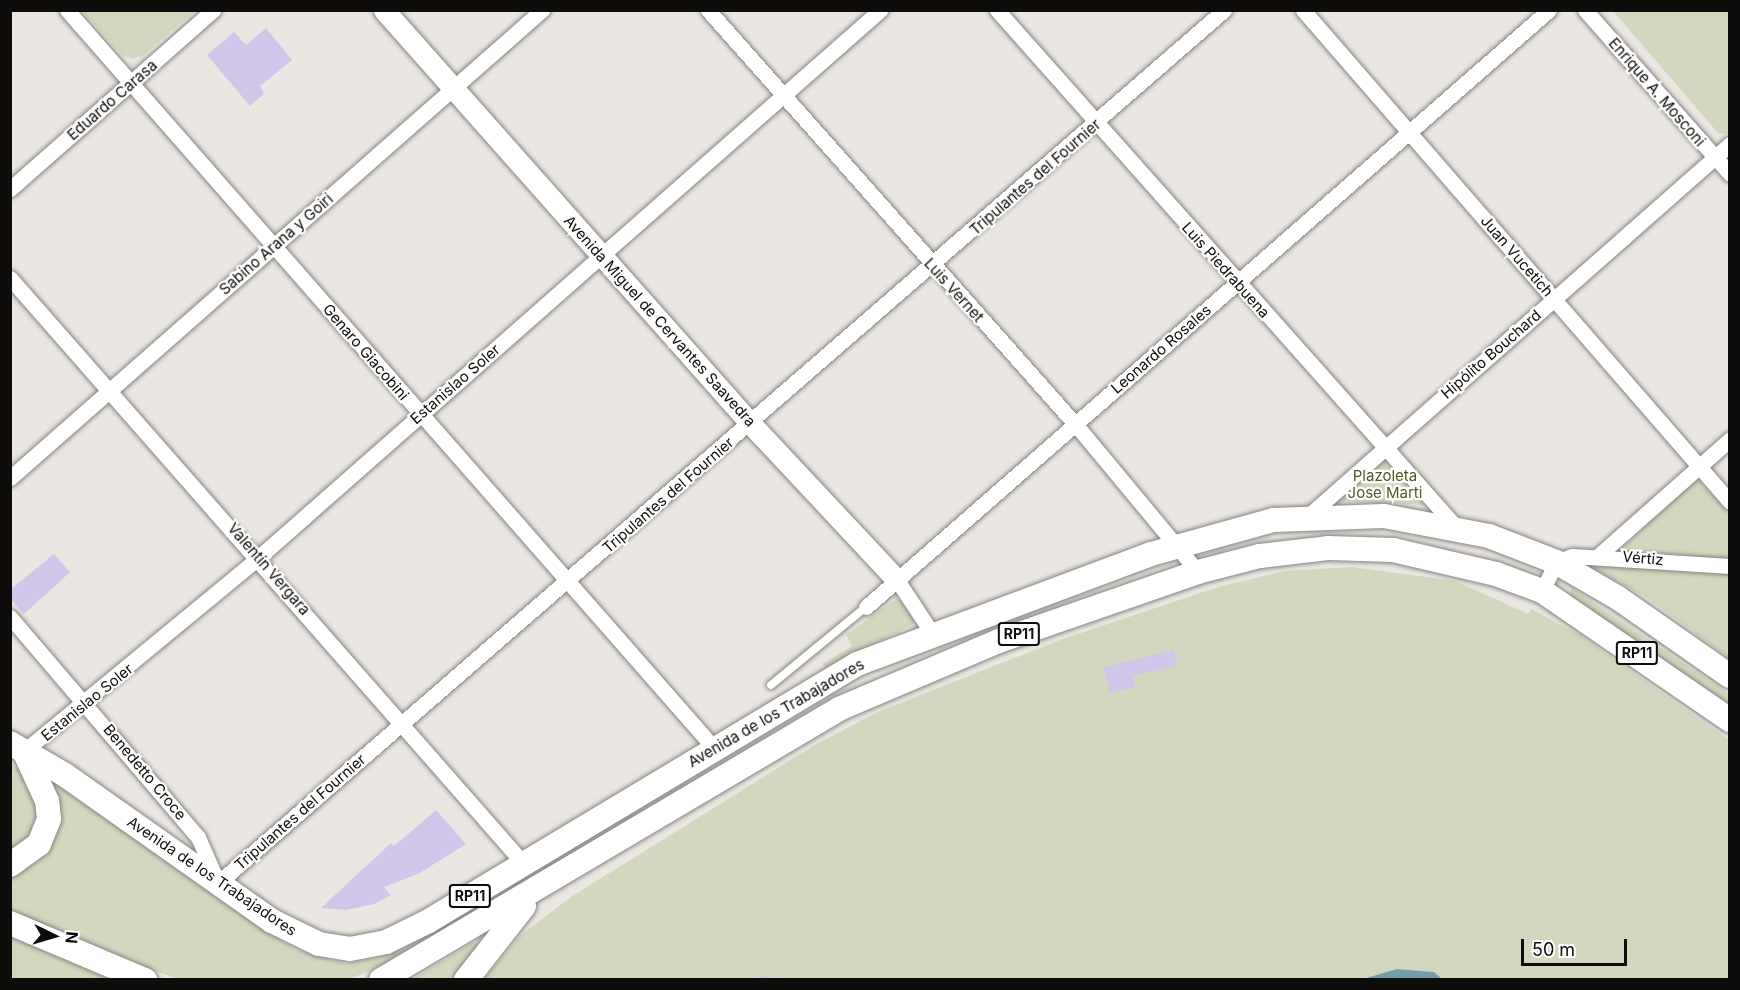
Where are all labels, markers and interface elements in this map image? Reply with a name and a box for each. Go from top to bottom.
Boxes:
street label: Enrique A. Mosconi [1605,34,1709,150]
street label: Eduardo Carasa [63,56,161,144]
street label: Tripulantes del Fournier [966,115,1104,239]
street label: Sabino Arana y Goiri [215,190,337,298]
street label: Avenida Miguel de Cervantes Saavedra [560,212,760,430]
street label: Juan Vucetich [1477,212,1557,300]
street label: Luis Piedrabuena [1178,218,1274,322]
street label: Luis Vernet [921,254,987,326]
street label: Genaro Giacobini [319,300,413,404]
street label: Leonardo Rosales [1107,301,1215,397]
street label: Hipólito Bouchard [1437,306,1545,402]
street label: Estanislao Soler [407,340,503,428]
street label: Tripulantes del Fournier [599,433,737,557]
park label: Plazoleta Jose Marti [1348,466,1422,501]
street label: Valentín Vergara [224,519,314,619]
street label: Vértiz [1622,547,1664,569]
road number: RP11 [996,623,1042,645]
road number: RP11 [1614,642,1660,664]
street label: Avenida de los Trabajadores [685,655,867,771]
street label: Estanislao Soler [38,660,136,744]
street label: Benedetto Croce [100,721,190,823]
street label: Tripulantes del Fournier [231,750,369,874]
street label: Avenida de los Trabajadores [124,813,300,939]
road number: RP11 [448,885,492,907]
north arrow [24,906,84,966]
scale bar [1524,927,1630,965]
text: N [61,931,82,945]
text: 50 m [1532,939,1575,960]

